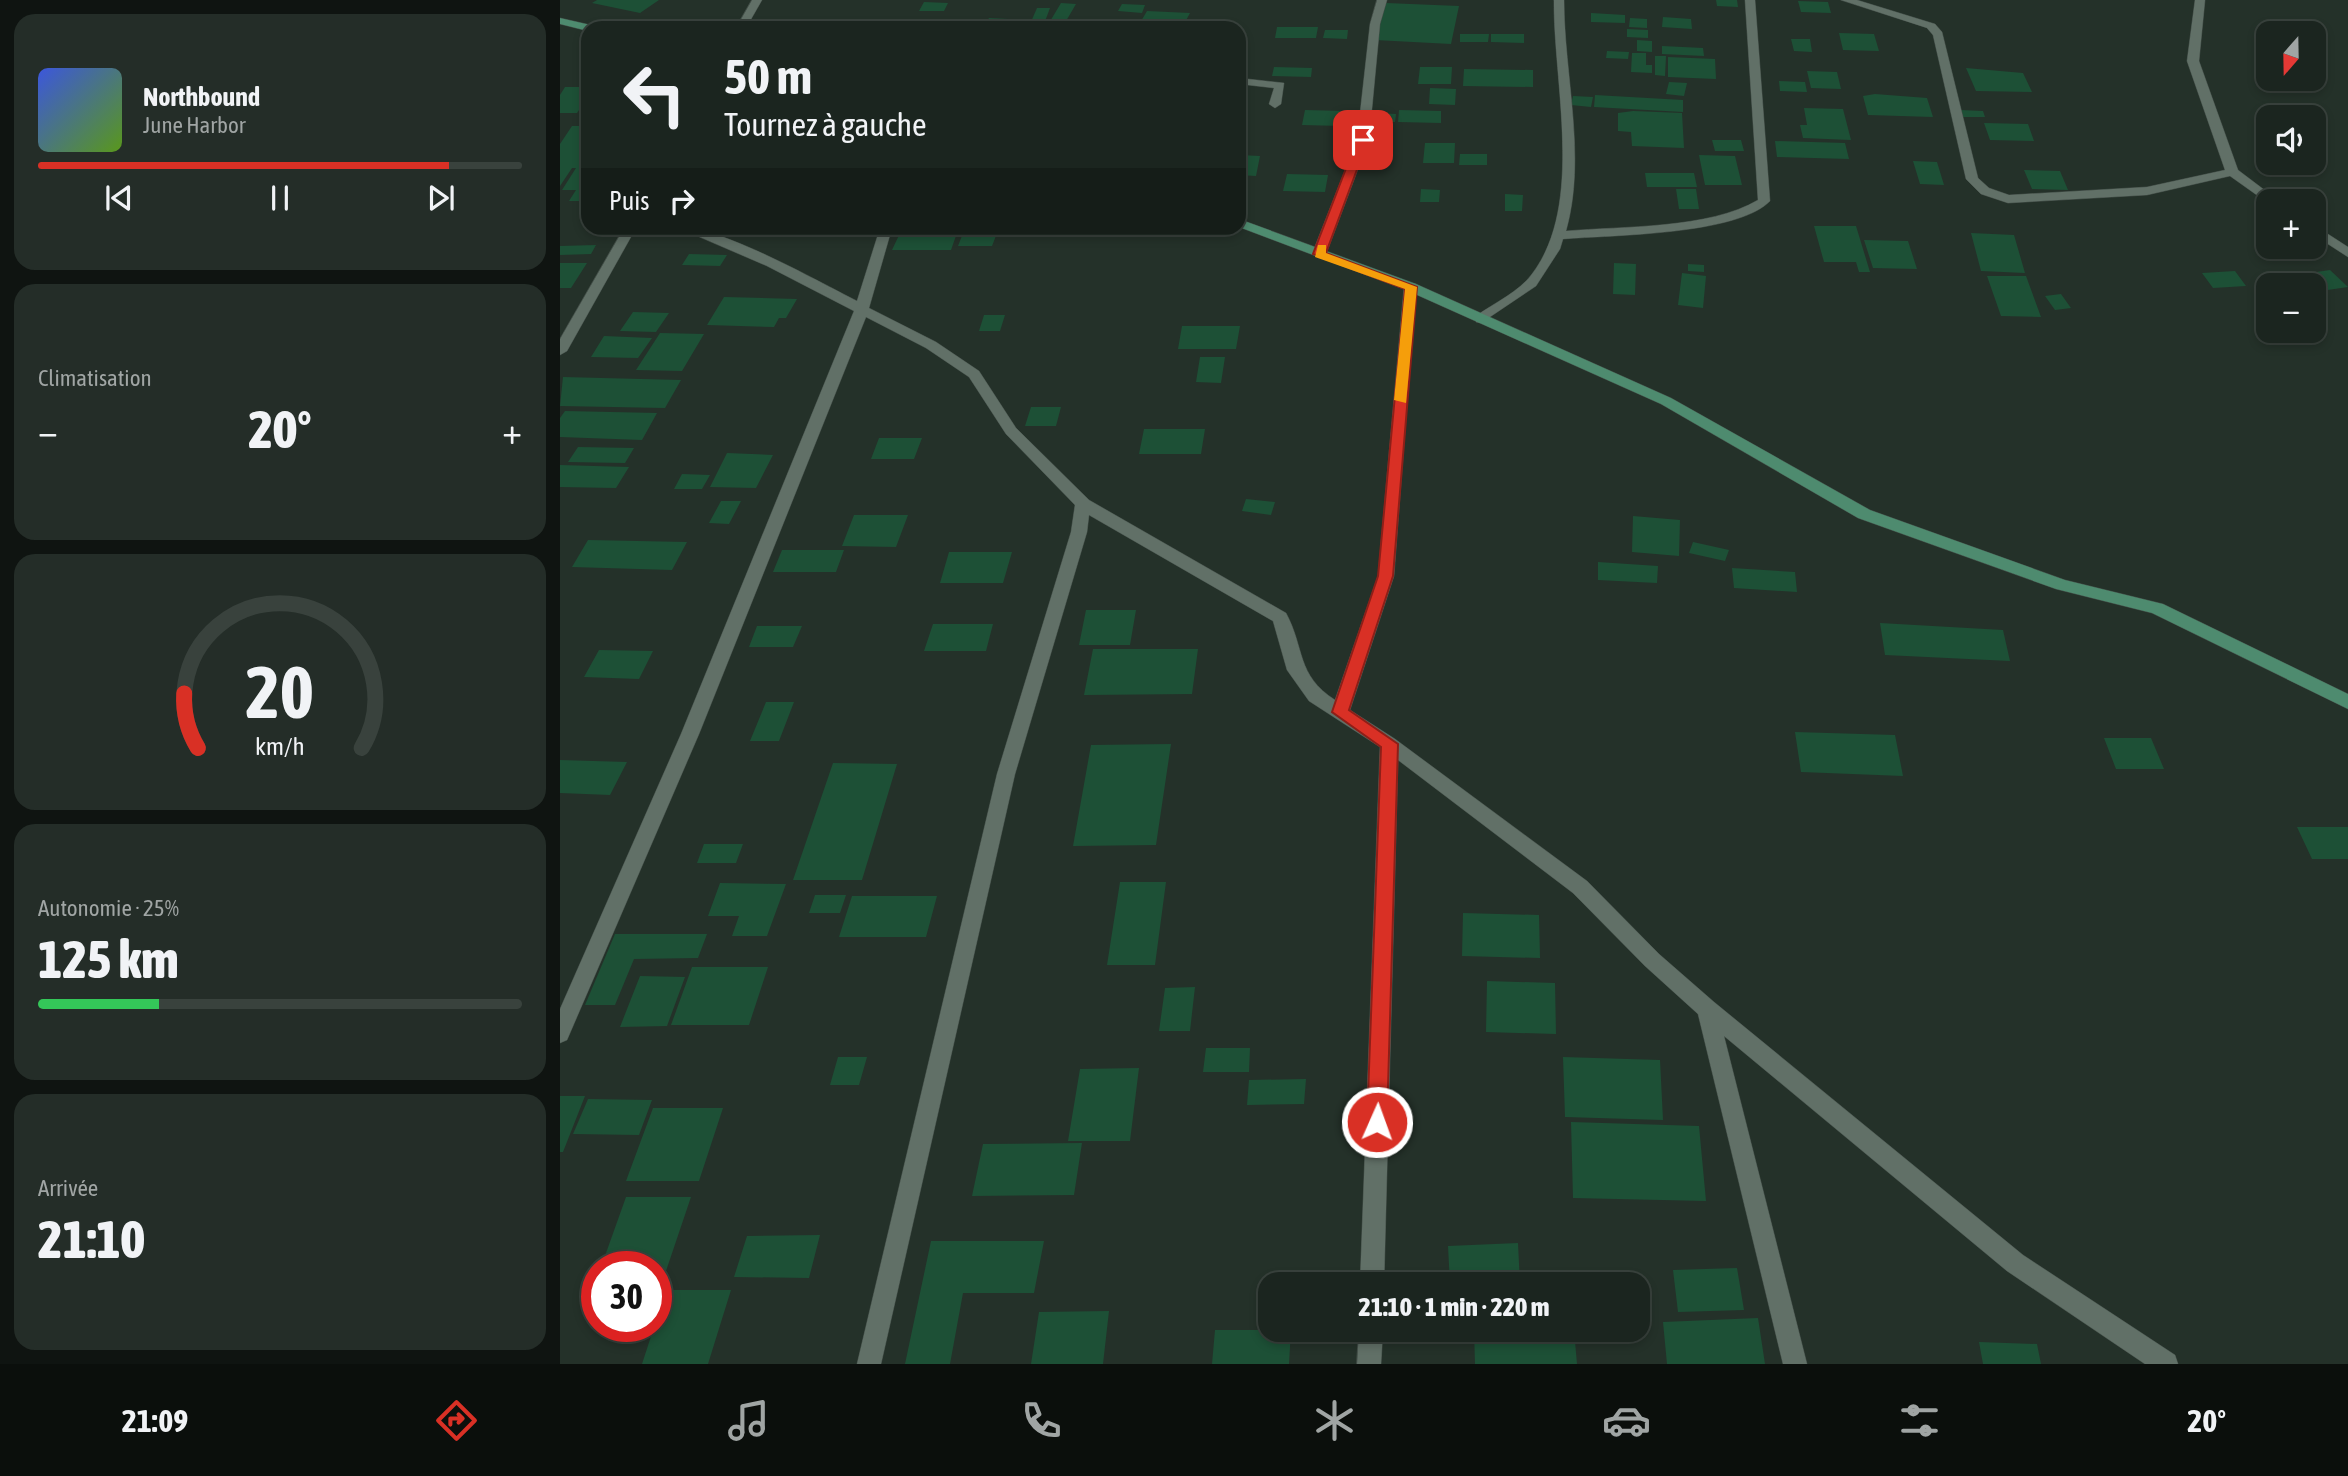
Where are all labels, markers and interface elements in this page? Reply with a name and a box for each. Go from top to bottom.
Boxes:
north arrow [2256,21,2326,91]
map controls [2256,21,2326,343]
text: 50 m [724,48,812,104]
icon: left [609,49,700,140]
text: Northbound [143,82,260,112]
button: sound [2256,105,2326,175]
text: Tournez à gauche [724,106,927,143]
pin [1333,110,1393,170]
text: June Harbor [143,112,246,138]
icon: arrive [1344,121,1382,159]
icon: previous [100,179,138,217]
icon: pause [261,179,299,217]
icon: next [422,179,460,217]
icon: right [663,182,701,220]
text: Puis [609,186,649,216]
button: + [2256,189,2326,259]
button: − [2256,273,2326,343]
text: Climatisation [38,365,152,391]
text: 20° [248,399,312,459]
text: − [38,409,58,452]
text: + [502,409,522,452]
text: 20 [246,650,314,733]
text: km/h [255,732,305,760]
text: Autonomie · 25% [38,895,179,921]
text: 125 km [38,929,179,989]
position arrow [1340,1085,1414,1159]
text: Arrivée [38,1175,98,1201]
text: 21:10 [38,1209,145,1269]
speed limit sign: 30 [581,1251,672,1342]
text: 21:10 · 1 min · 220 m [1359,1292,1549,1322]
icon: directions [432,1396,481,1445]
icon: music [724,1396,773,1445]
icon: phone [1017,1396,1066,1445]
icon: climate [1310,1396,1359,1445]
icon: car [1602,1396,1651,1445]
icon: filters [1895,1396,1944,1445]
text: 21:09 [122,1402,188,1439]
text: 20° [2187,1402,2226,1439]

